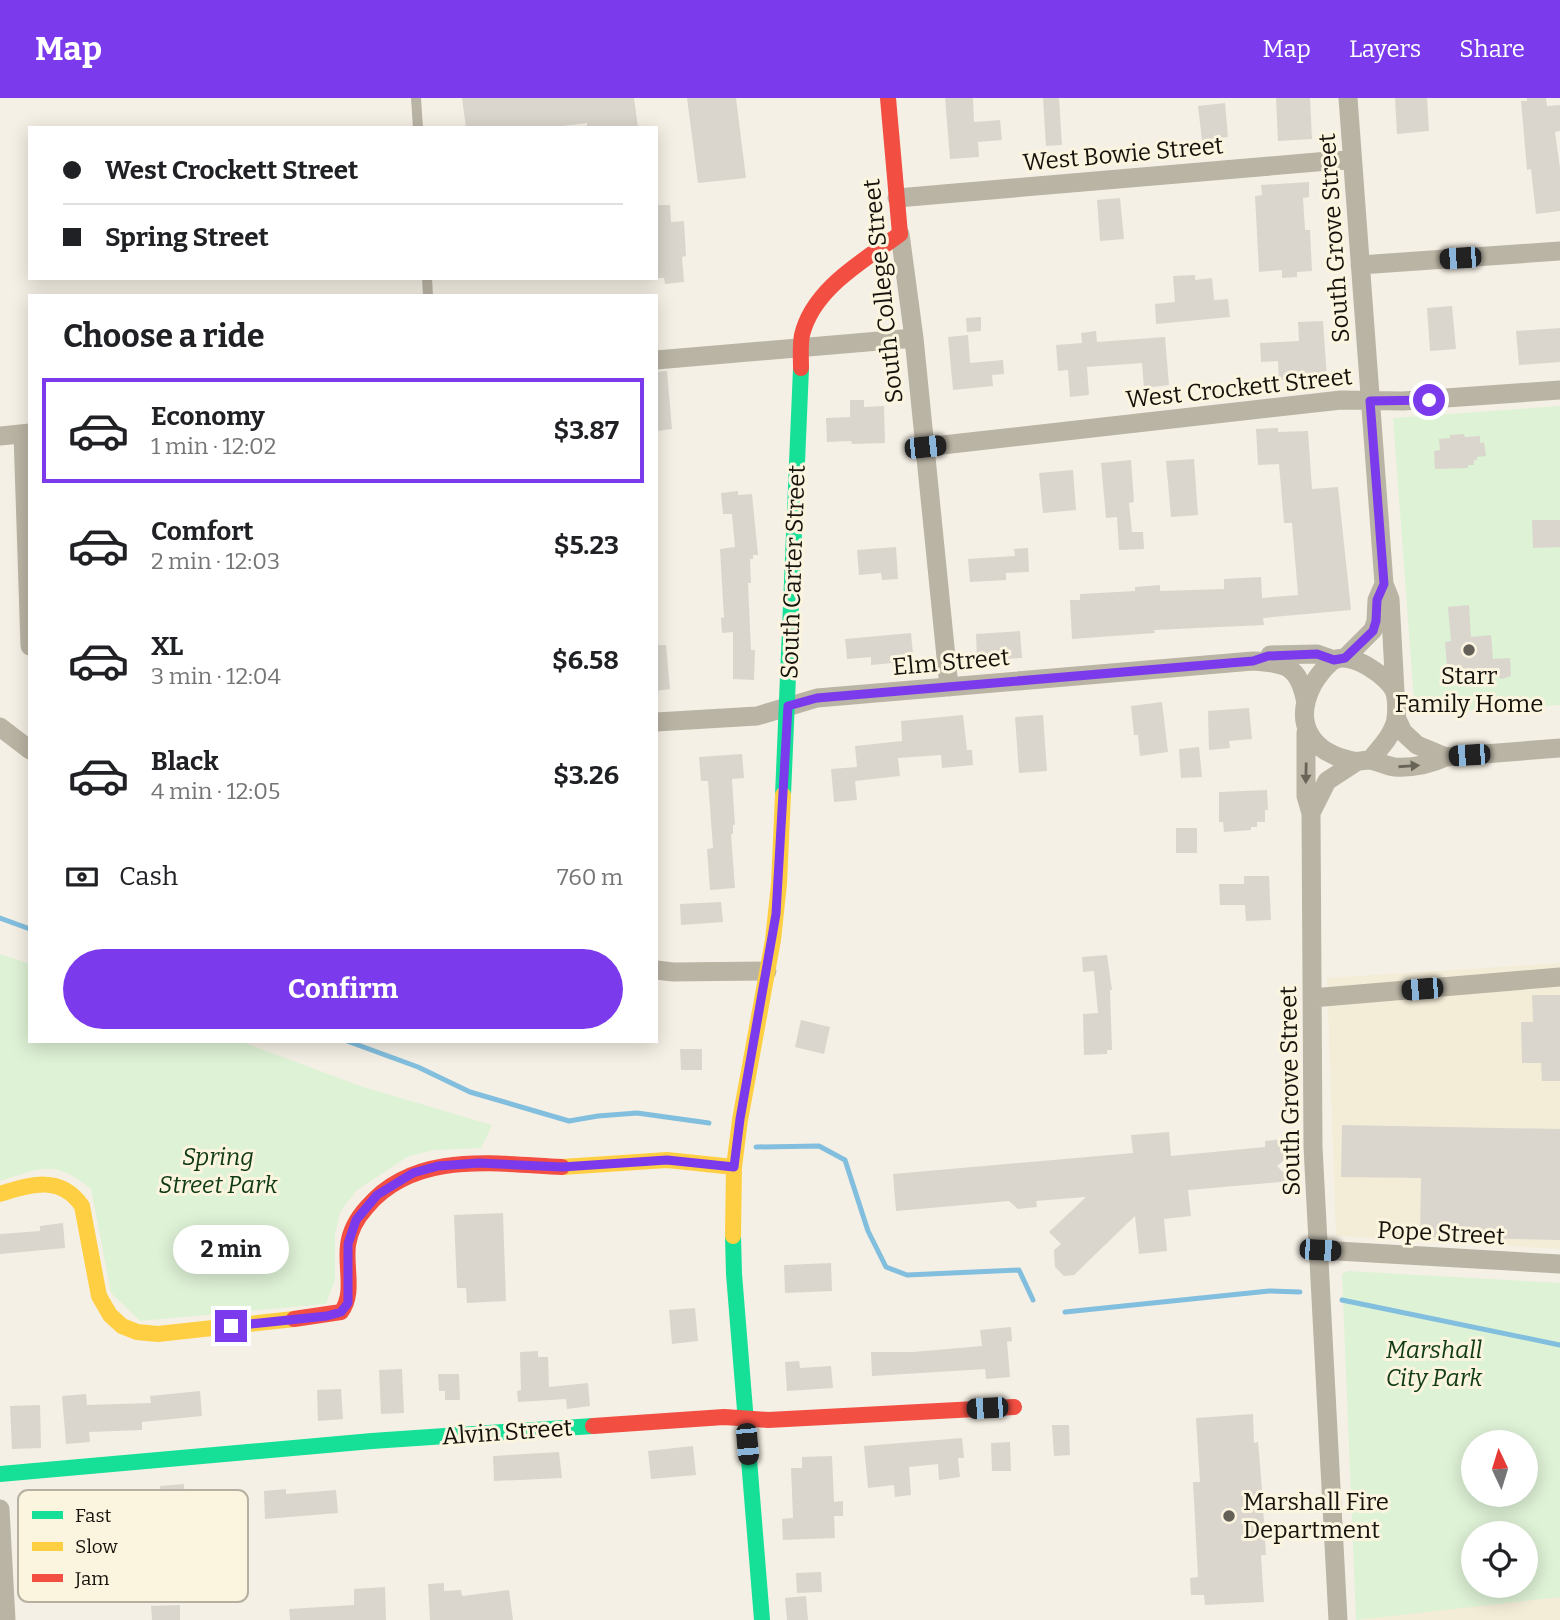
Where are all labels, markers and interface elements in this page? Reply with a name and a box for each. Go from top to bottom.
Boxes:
text: Map [35,29,102,69]
text: Map [1263,35,1311,63]
text: Layers [1349,35,1421,63]
text: Share [1459,35,1525,63]
street label: West Bowie Street [1021,131,1225,177]
street label: South Grove Street [1313,132,1355,344]
text: West Crockett Street [105,155,358,186]
street label: South College Street [857,177,909,404]
text: Spring Street [105,222,269,253]
car [1439,246,1482,270]
text: Choose a ride [63,317,264,355]
street label: West Crockett Street [1125,362,1354,414]
route start [1413,384,1445,416]
icon: car [67,399,130,462]
text: Economy [151,401,265,432]
text: $3.87 [554,415,619,446]
text: 1 min · 12:02 [151,432,276,460]
car [904,434,947,460]
street label: South Carter Street [775,464,811,680]
icon: car [67,514,130,577]
text: Comfort [151,516,254,547]
text: $5.23 [554,530,619,561]
text: 2 min · 12:03 [151,547,280,575]
icon: car [67,629,130,692]
text: XL [151,631,183,662]
marker: Starr Family Home [1461,642,1477,658]
street label: Elm Street [891,643,1011,681]
text: $6.58 [552,645,619,676]
text: 3 min · 12:04 [151,662,281,690]
place label: Starr Family Home [1395,662,1543,718]
car [1448,743,1491,767]
icon: car [67,744,130,807]
text: Black [151,746,219,777]
text: $3.26 [553,760,619,791]
one-way arrow [1398,760,1420,771]
one-way arrow [1300,762,1312,784]
text: 4 min · 12:05 [151,777,280,805]
icon: cash [63,858,101,896]
text: Cash [119,861,178,892]
text: 760 m [557,863,623,891]
button: Confirm [63,949,623,1029]
car [1401,977,1444,1001]
street label: South Grove Street [1274,986,1306,1196]
park label: Spring Street Park [159,1143,278,1199]
street label: Pope Street [1377,1216,1506,1250]
callout: 2 min [173,1224,289,1274]
text: 2 min [200,1235,262,1263]
car [1299,1238,1342,1262]
route end [215,1310,247,1342]
park label: Marshall City Park [1386,1336,1483,1392]
car [966,1396,1009,1420]
street label: Alvin Street [441,1413,573,1451]
car [735,1422,760,1466]
north arrow [1461,1430,1538,1507]
map controls [1461,1430,1538,1598]
place label: Marshall Fire Department [1243,1488,1389,1544]
legend [18,1490,248,1602]
text: Fast [75,1504,112,1527]
marker: Marshall Fire Department [1221,1508,1237,1524]
button: locate [1461,1521,1538,1598]
text: Slow [75,1535,118,1558]
text: Jam [74,1567,109,1590]

